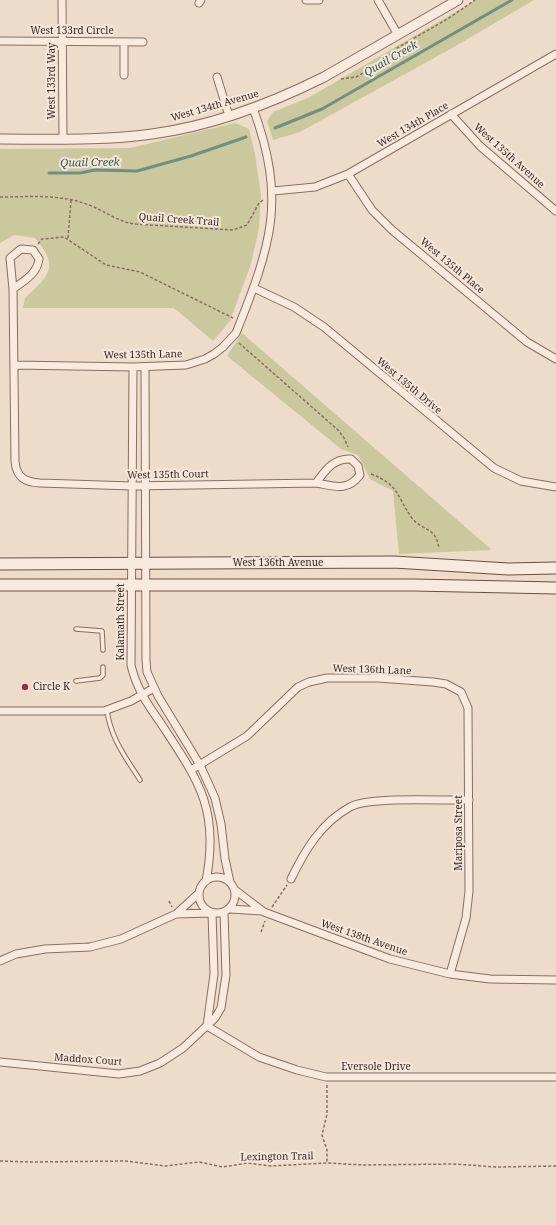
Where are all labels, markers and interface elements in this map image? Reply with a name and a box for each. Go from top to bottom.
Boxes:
street label: West 133rd Circle [30,25,114,37]
water label: Quail Creek [362,38,420,80]
street label: West 133rd Way [46,43,58,119]
street label: West 134th Avenue [170,88,260,124]
street label: West 134th Place [375,100,451,150]
street label: West 135th Avenue [471,121,547,191]
water label: Quail Creek [60,156,120,170]
street label: Quail Creek Trail [138,211,220,229]
street label: West 135th Place [417,236,487,296]
street label: West 135th Lane [104,348,182,362]
street label: West 135th Drive [374,355,444,417]
street label: West 135th Court [127,468,209,482]
street label: West 136th Avenue [233,557,323,569]
street label: Kalamath Street [115,584,127,660]
street label: West 136th Lane [332,663,412,677]
place label: Circle K [33,681,70,693]
marker: Circle K [20,682,30,692]
street label: Mariposa Street [453,795,465,871]
street label: West 138th Avenue [319,918,409,958]
street label: Maddox Court [54,1052,122,1068]
street label: Eversole Drive [341,1061,411,1073]
street label: Lexington Trail [240,1150,314,1164]

